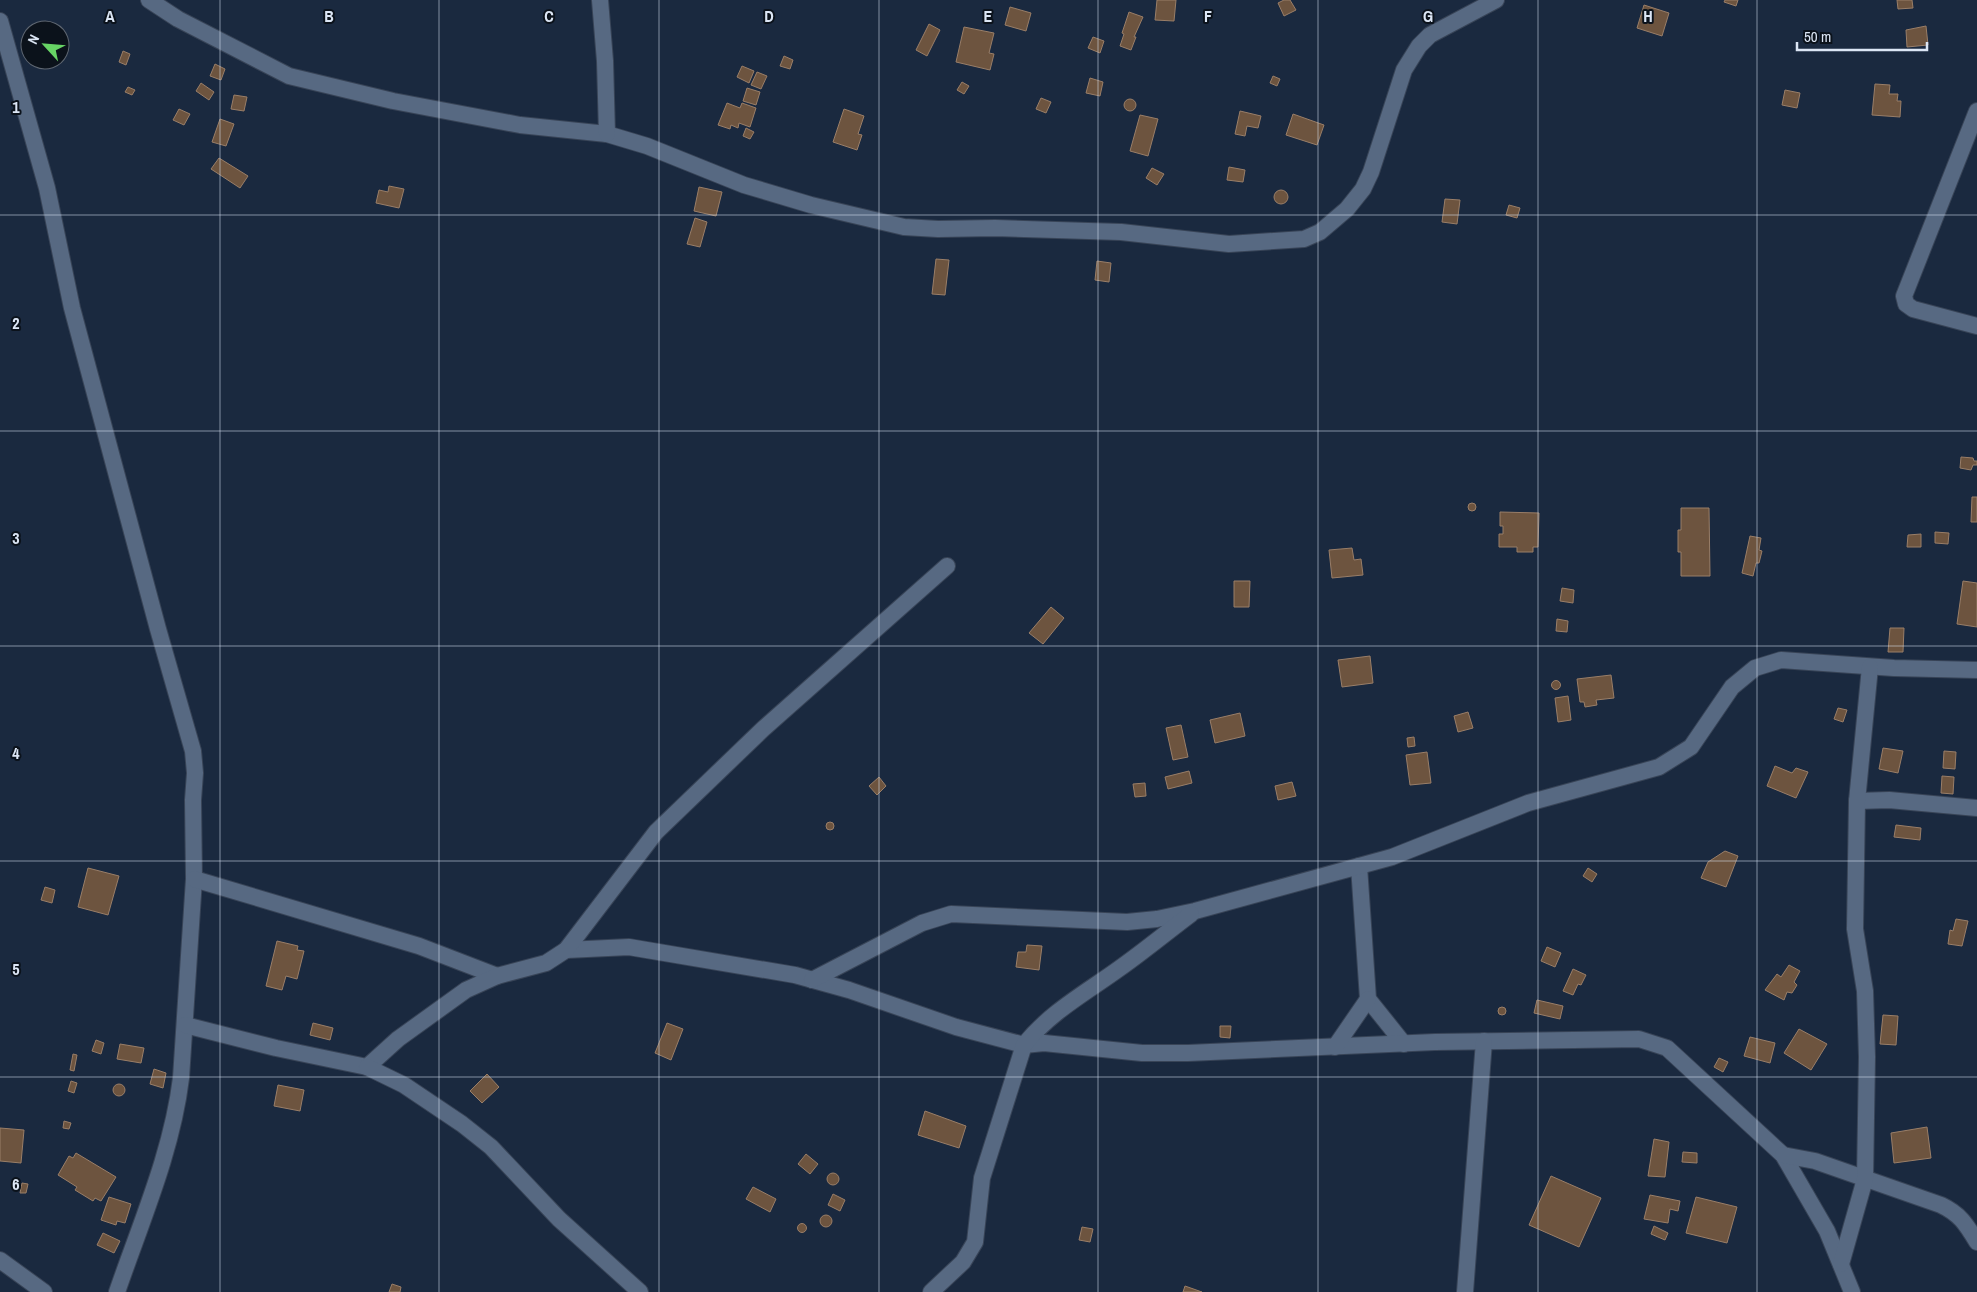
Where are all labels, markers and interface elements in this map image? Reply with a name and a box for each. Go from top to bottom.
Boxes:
text: A [105,5,115,27]
text: B [324,5,334,27]
text: C [544,5,554,27]
text: D [764,5,774,27]
text: E [984,5,993,27]
text: F [1204,5,1212,27]
text: G [1423,5,1433,27]
text: H [1643,5,1653,27]
north arrow [20,20,70,70]
scale bar [1797,20,1927,52]
text: 50 m [1804,26,1831,47]
text: N [23,32,43,47]
text: 1 [12,96,20,118]
text: 2 [12,312,20,334]
text: 3 [12,527,20,549]
text: 4 [12,742,20,764]
text: 5 [12,958,20,980]
text: 6 [12,1173,20,1195]

